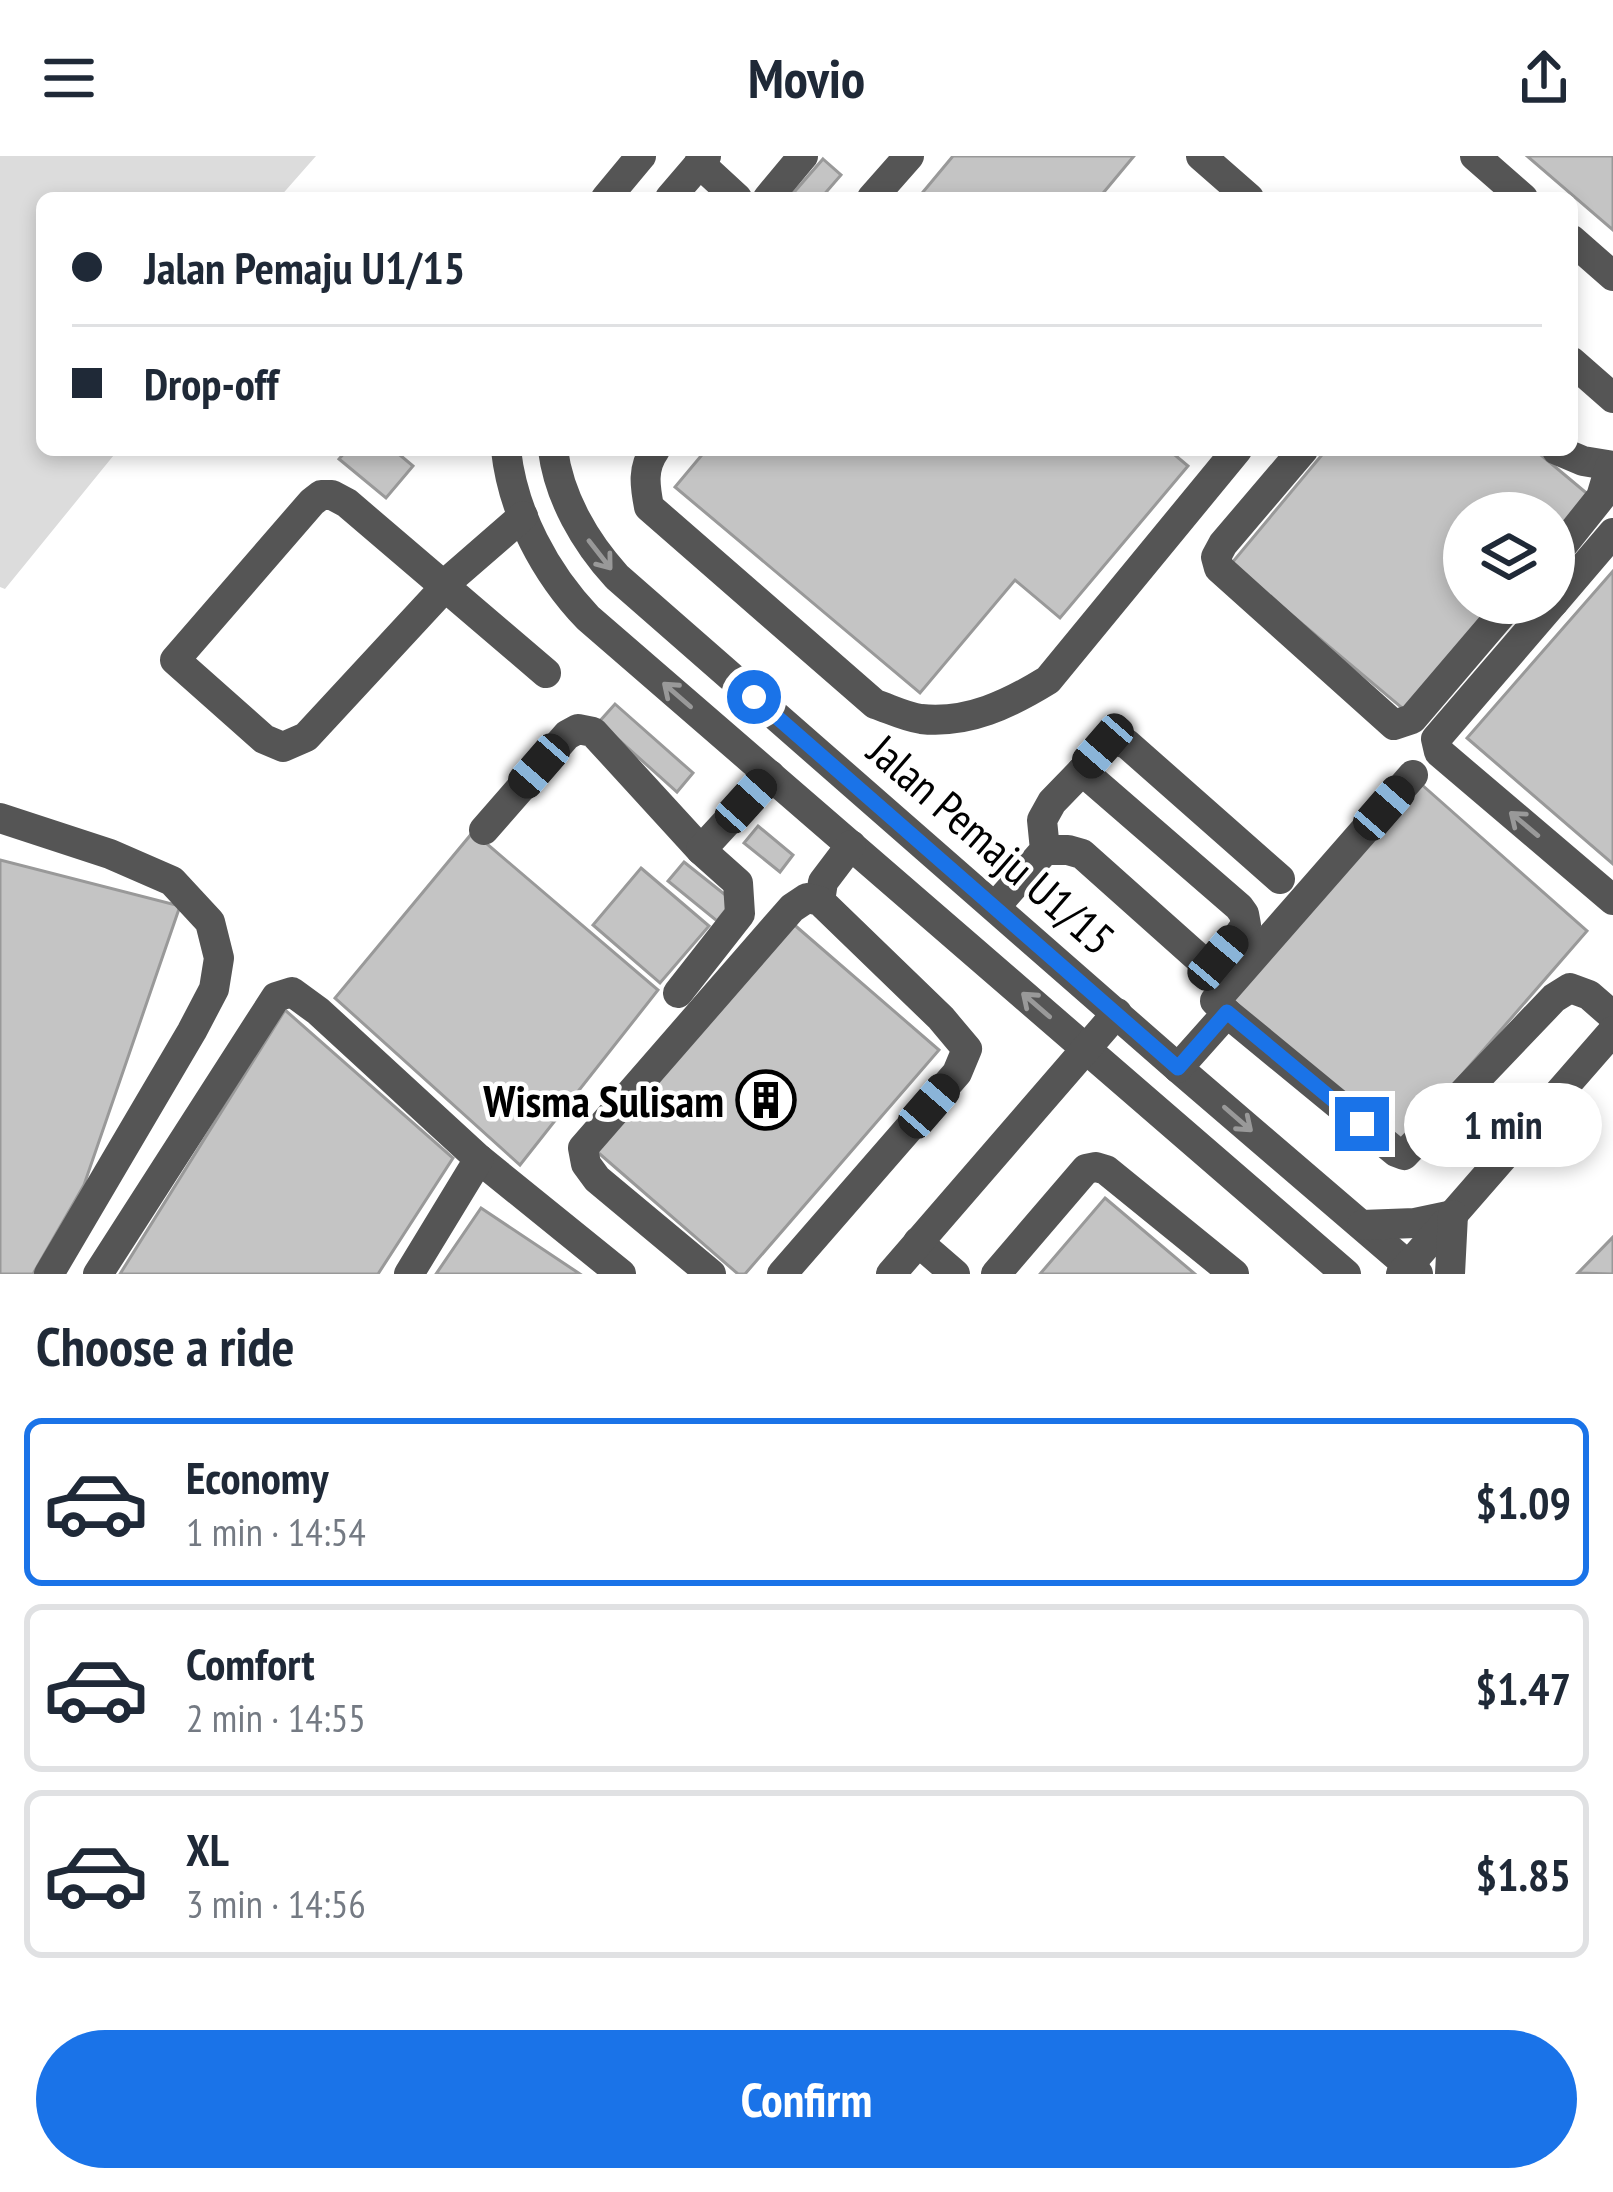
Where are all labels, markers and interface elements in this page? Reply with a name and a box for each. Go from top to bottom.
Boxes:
text: Movio [748,43,865,113]
icon: menu [36,45,102,111]
icon: share [1511,45,1577,111]
text: Jalan Pemaju U1/15 [144,238,465,296]
text: Drop-off [144,354,278,412]
map controls [1443,492,1575,624]
button: layers [1443,492,1575,624]
one-way arrow [586,539,612,571]
route start [727,670,781,724]
one-way arrow [662,681,693,709]
car [1066,707,1140,785]
street label: Jalan Pemaju U1/15 [855,720,1127,967]
car [502,727,576,805]
car [709,762,783,840]
car [1347,769,1421,847]
one-way arrow [1509,811,1540,839]
car [1181,919,1255,997]
one-way arrow [1021,991,1052,1019]
car [892,1067,966,1145]
building icon: Wisma Sulisam [735,1069,797,1131]
place label: Wisma Sulisam [482,1071,724,1129]
callout: 1 min [1404,1082,1602,1166]
route end [1335,1097,1389,1151]
text: 1 min [1464,1099,1542,1150]
one-way arrow [1222,1105,1253,1133]
text: Choose a ride [36,1311,295,1381]
icon: car [42,1448,150,1556]
text: Economy [186,1448,329,1506]
text: $1.09 [1475,1473,1571,1531]
text: 1 min · 14:54 [186,1506,366,1557]
icon: car [42,1634,150,1742]
text: Comfort [186,1634,315,1692]
text: $1.47 [1475,1659,1571,1717]
text: 2 min · 14:55 [186,1692,366,1743]
icon: car [42,1820,150,1928]
text: XL [186,1820,229,1878]
text: $1.85 [1475,1845,1571,1903]
text: 3 min · 14:56 [186,1878,366,1929]
button: Confirm [36,2030,1577,2168]

